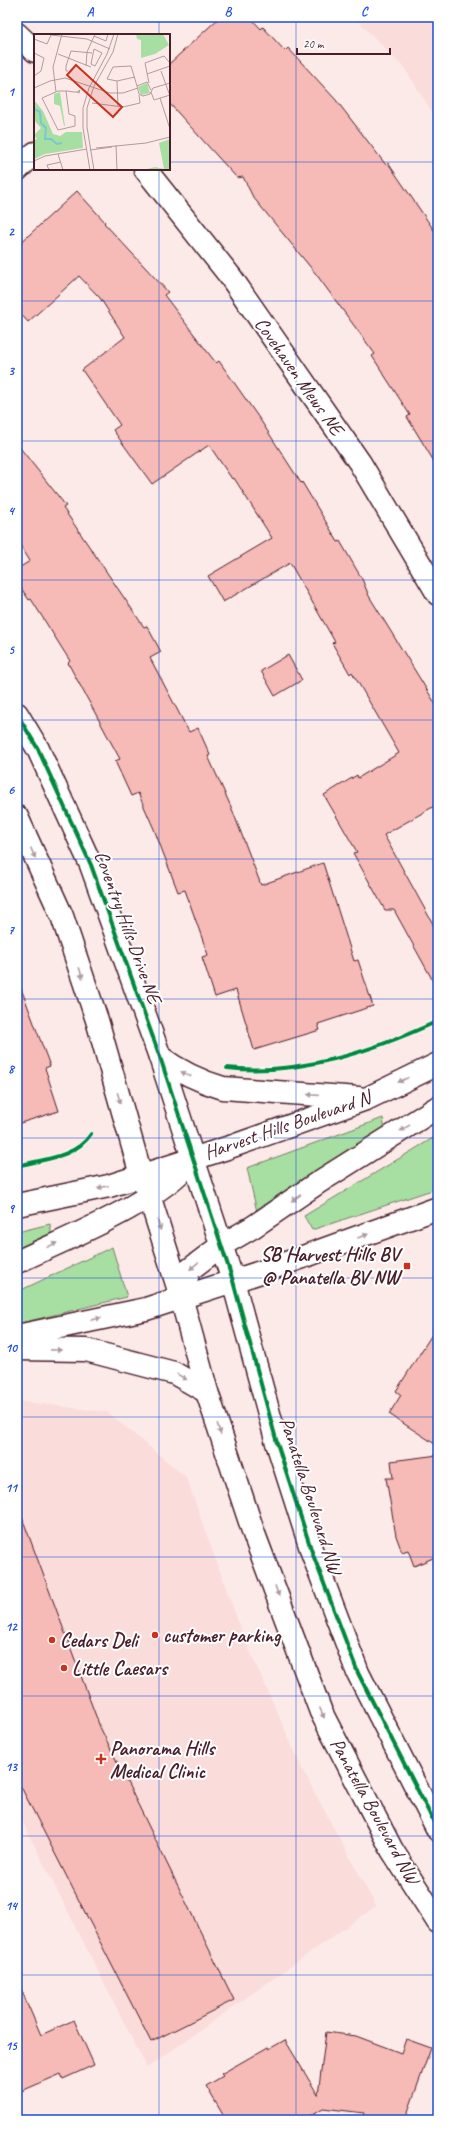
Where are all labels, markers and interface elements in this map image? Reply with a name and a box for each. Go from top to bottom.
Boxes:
text: A [87,4,95,20]
text: B [225,4,233,20]
text: C [361,4,369,20]
scale bar [297,30,390,56]
inset map [34,34,170,170]
text: 20 m [303,36,325,52]
text: 1 [8,84,16,100]
text: 2 [8,224,15,240]
street label: Covehaven Mews NE [249,312,350,442]
text: 3 [8,363,15,379]
text: 4 [8,503,16,519]
text: 5 [8,642,15,658]
text: 6 [8,782,15,798]
one-way arrow [30,847,36,858]
street label: Coventry Hills Drive NE [89,847,168,1009]
text: 7 [8,922,15,938]
one-way arrow [78,968,84,980]
text: 8 [8,1061,16,1077]
one-way arrow [180,1071,192,1077]
one-way arrow [397,1077,408,1084]
street label: Harvest Hills Boulevard N [201,1084,376,1165]
one-way arrow [307,1091,319,1098]
one-way arrow [116,1092,122,1104]
one-way arrow [399,1124,411,1131]
one-way arrow [97,1184,110,1190]
one-way arrow [290,1194,301,1202]
text: 9 [8,1201,15,1217]
one-way arrow [156,1219,162,1231]
one-way arrow [357,1232,369,1238]
one-way arrow [46,1242,58,1248]
place label: SB Harvest Hills BV @ Panatella BV NW [261,1242,404,1290]
marker: SB Harvest Hills BV @ Panatella BV NW [402,1261,412,1271]
one-way arrow [189,1262,200,1271]
one-way arrow [90,1316,102,1322]
text: 10 [5,1340,18,1356]
one-way arrow [50,1347,63,1353]
one-way arrow [176,1374,188,1381]
street label: Panatella Boulevard NW [274,1414,349,1580]
one-way arrow [217,1424,223,1436]
text: 11 [5,1480,19,1496]
one-way arrow [274,1585,280,1597]
text: 12 [5,1619,18,1635]
place label: customer parking [163,1623,282,1648]
place label: Cedars Deli [60,1628,140,1653]
marker: customer parking [150,1630,160,1640]
marker: Cedars Deli [47,1635,57,1645]
place label: Little Caesars [72,1656,169,1681]
marker: Little Caesars [59,1663,69,1673]
one-way arrow [319,1707,325,1718]
street label: Panatella Boulevard NW [324,1733,427,1891]
place label: Panorama Hills Medical Clinic [110,1736,216,1784]
marker: Panorama Hills Medical Clinic [95,1753,107,1765]
text: 13 [5,1759,18,1775]
text: 14 [5,1898,19,1914]
text: 15 [5,2038,18,2054]

